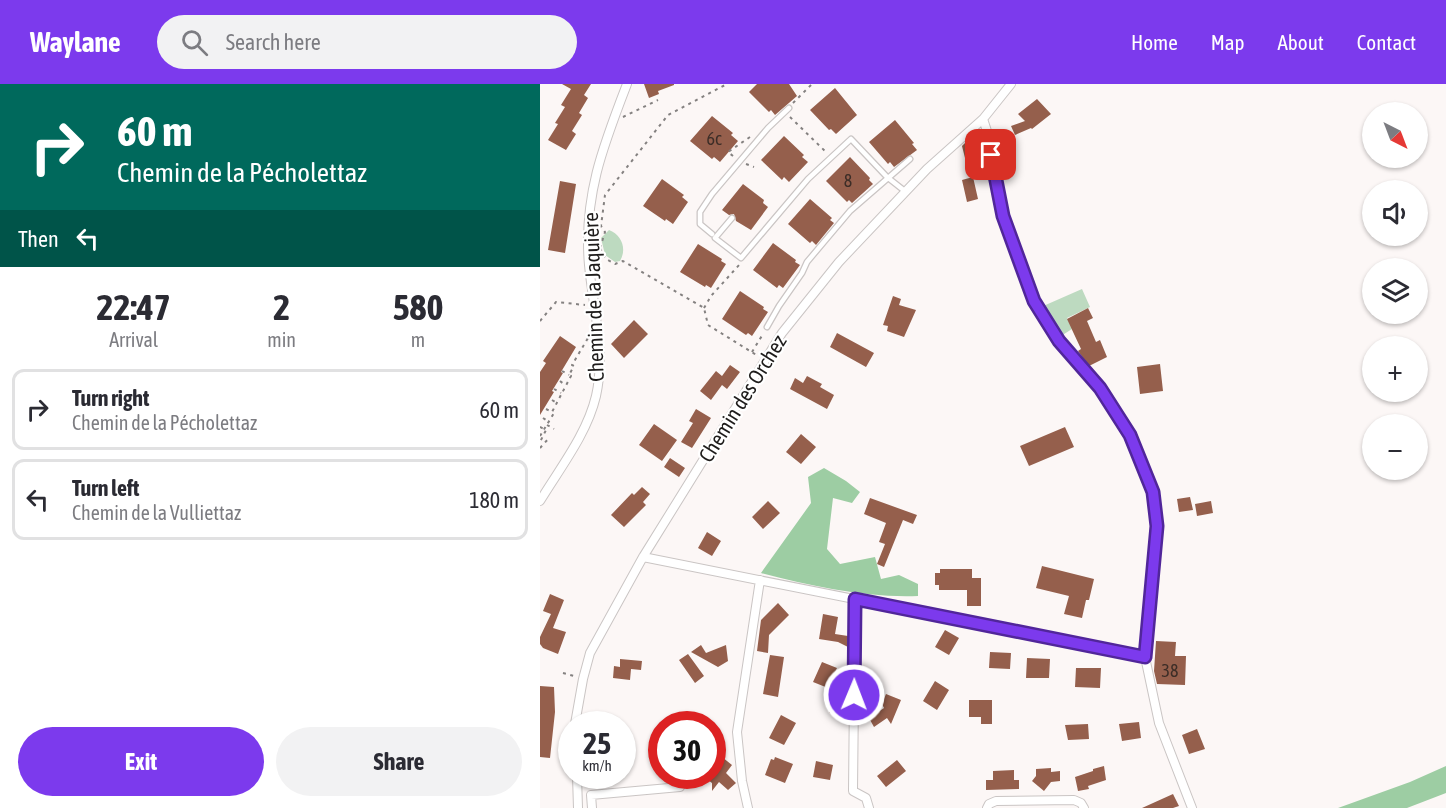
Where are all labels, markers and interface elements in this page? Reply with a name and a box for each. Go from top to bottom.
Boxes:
search box [157,15,577,69]
text: Waylane [30,26,121,58]
icon: search [178,26,211,59]
text: Search here [226,29,321,55]
text: Home [1131,30,1178,54]
text: Map [1211,30,1245,54]
text: About [1278,30,1324,54]
text: Contact [1357,30,1416,54]
north arrow [1362,102,1428,168]
map controls [1362,102,1428,480]
text: 60 m [117,107,192,155]
icon: right [18,108,96,186]
house number: 6c [706,128,722,149]
pin [965,129,1016,180]
icon: arrive [974,138,1007,171]
text: Chemin de la Pécholettaz [117,157,367,188]
house number: 8 [844,170,852,191]
button: sound [1362,180,1428,246]
street label: Chemin de la Jaquière [578,212,608,382]
icon: left [71,222,104,255]
text: Then [18,226,59,252]
button: layers [1362,258,1428,324]
text: 22:47 [97,286,171,328]
text: 2 [273,286,290,328]
text: 580 [393,286,443,328]
text: Arrival [109,328,158,351]
text: min [267,328,296,351]
text: m [411,328,425,351]
street label: Chemin des Orchez [693,330,791,466]
button: + [1362,336,1428,402]
text: Turn right [72,385,149,411]
icon: right [21,393,54,426]
text: 60 m [479,397,519,423]
text: Chemin de la Pécholettaz [72,411,257,434]
button: − [1362,414,1428,480]
text: Turn left [72,475,139,501]
icon: left [21,483,54,516]
text: 180 m [469,487,519,513]
text: Chemin de la Vulliettaz [72,501,241,524]
house number: 38 [1162,660,1178,681]
position arrow [822,663,886,727]
speed limit sign: 30 [648,711,726,789]
text: 25 [583,726,611,760]
button: Exit [18,727,264,796]
button: Share [276,727,522,796]
text: km/h [582,757,612,774]

